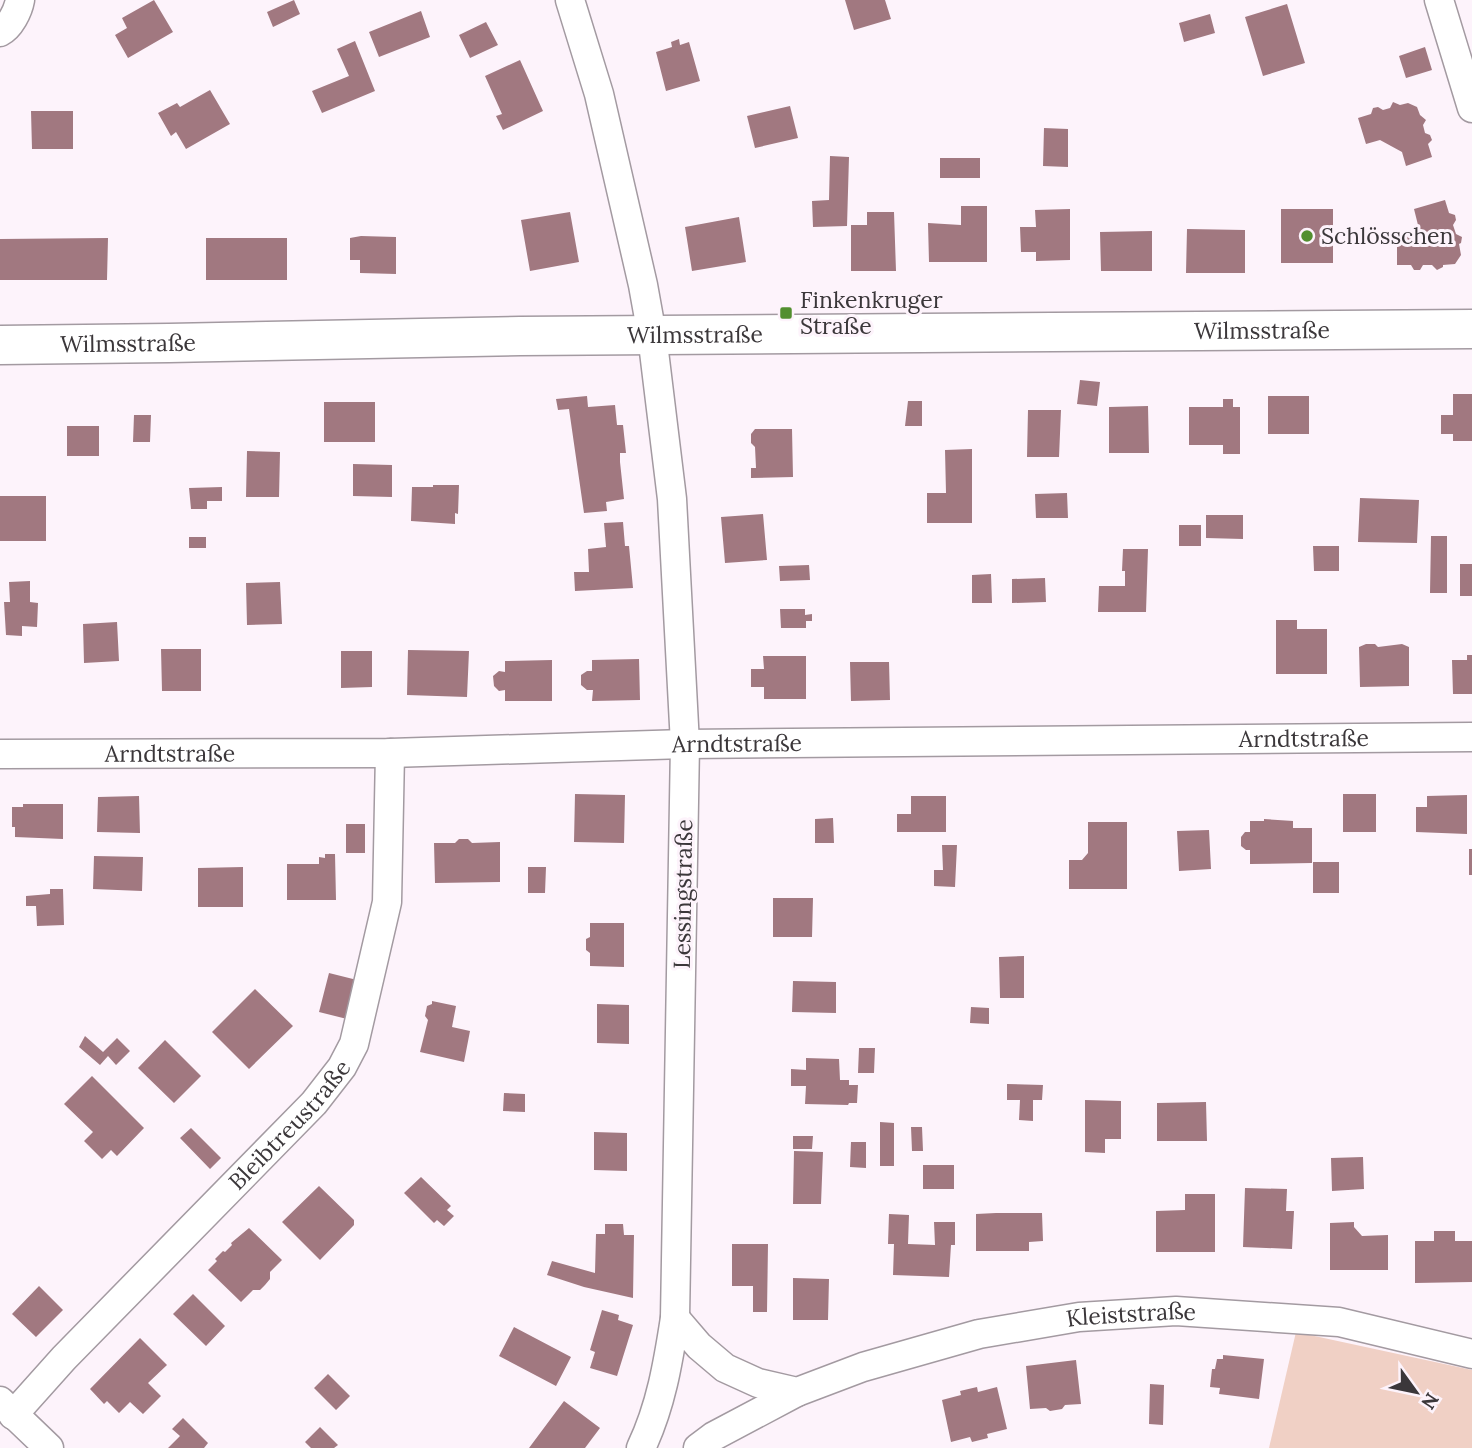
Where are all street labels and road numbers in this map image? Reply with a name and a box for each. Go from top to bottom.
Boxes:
street label: Wilmsstraße [1194,315,1330,345]
street label: Wilmsstraße [627,319,763,349]
street label: Wilmsstraße [60,327,196,358]
street label: Arndtstraße [1238,723,1369,753]
street label: Arndtstraße [670,728,802,758]
street label: Arndtstraße [104,738,235,768]
street label: Lessingstraße [667,819,698,969]
street label: Bleibtreustraße [222,1054,356,1196]
street label: Kleiststraße [1064,1296,1197,1333]

